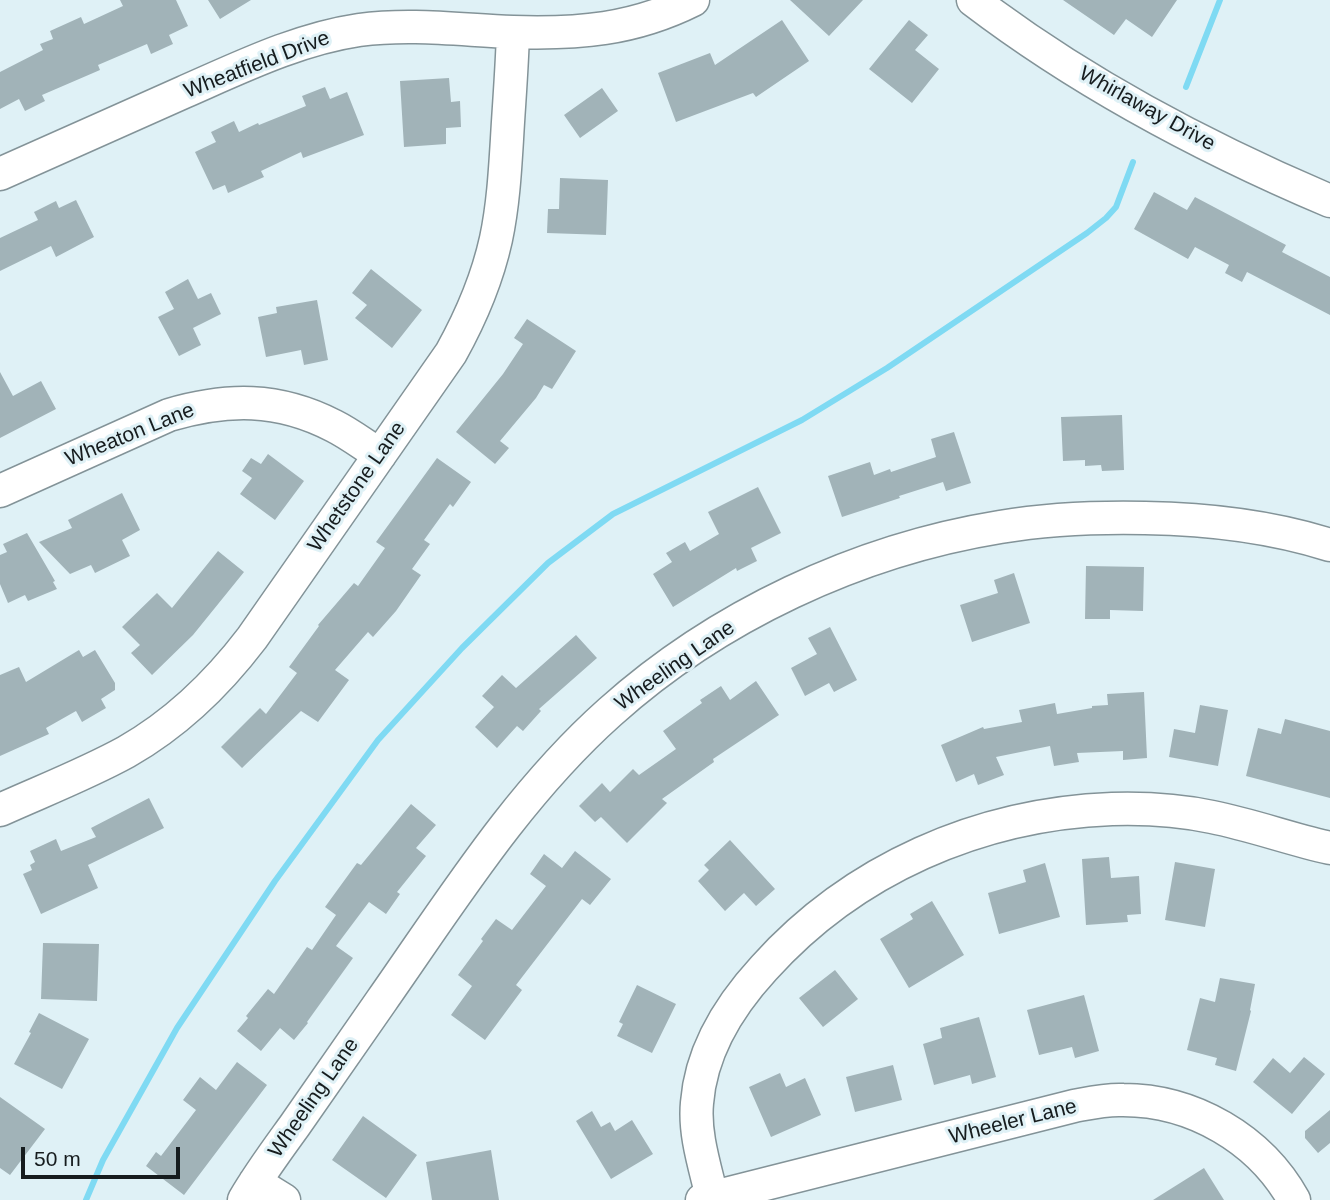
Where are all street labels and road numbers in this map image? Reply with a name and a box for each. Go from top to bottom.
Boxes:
street label: Wheatfield Drive [181,26,333,104]
street label: Whirlaway Drive [1075,61,1219,157]
street label: Wheaton Lane [62,398,198,472]
street label: Whetstone Lane [303,417,411,557]
street label: Wheeling Lane [610,615,740,717]
street label: Wheeling Lane [263,1033,365,1163]
street label: Wheeler Lane [947,1094,1079,1150]

